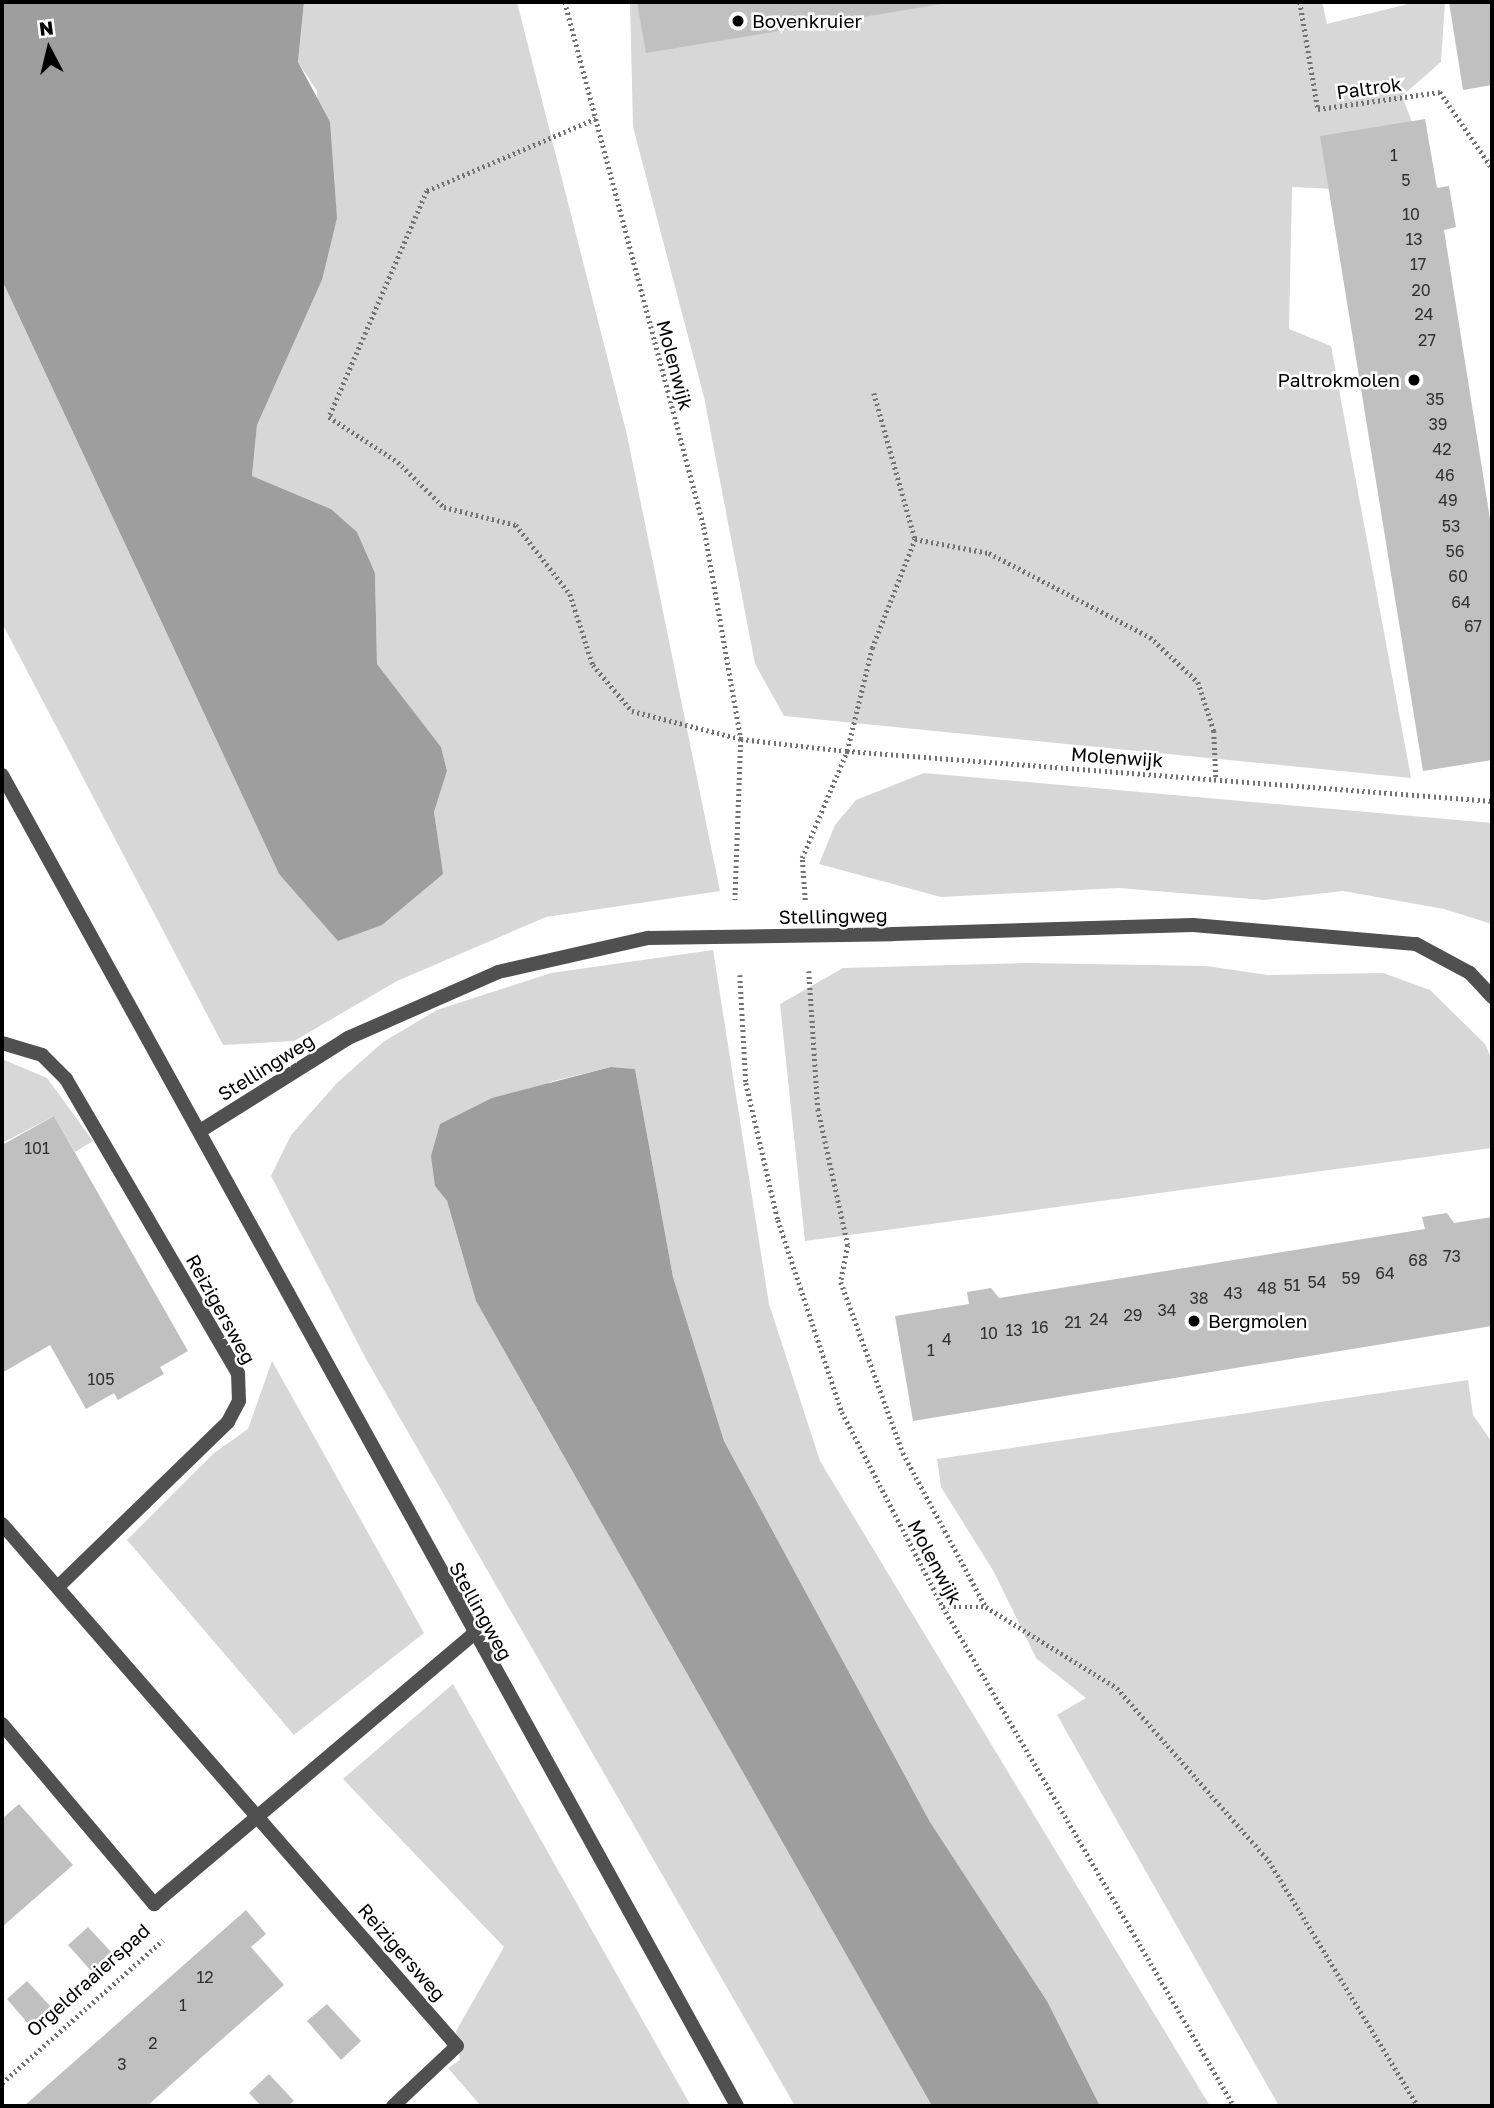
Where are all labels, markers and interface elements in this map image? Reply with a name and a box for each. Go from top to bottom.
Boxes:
place label: Bovenkruier [752,10,862,32]
marker: Bovenkruier [730,13,746,29]
north arrow [14,14,84,84]
text: N [38,15,55,40]
street label: Paltrok [1335,72,1403,104]
house number: 1 [1390,145,1398,165]
house number: 5 [1401,170,1411,190]
house number: 10 [1402,204,1420,224]
house number: 13 [1405,229,1423,249]
house number: 17 [1410,254,1426,274]
house number: 20 [1411,280,1431,300]
house number: 24 [1414,304,1434,324]
street label: Molenwijk [652,317,698,413]
house number: 27 [1418,330,1436,350]
place label: Paltrokmolen [1278,369,1400,391]
marker: Paltrokmolen [1406,372,1422,388]
house number: 35 [1426,389,1444,409]
house number: 39 [1428,414,1448,434]
house number: 42 [1432,439,1452,459]
house number: 46 [1435,465,1455,485]
house number: 49 [1438,490,1458,510]
house number: 53 [1442,516,1460,536]
house number: 56 [1446,541,1464,561]
house number: 60 [1448,566,1468,586]
house number: 64 [1451,592,1471,612]
house number: 67 [1464,616,1482,636]
street label: Molenwijk [1070,742,1164,772]
street label: Stellingweg [778,904,888,928]
street label: Stellingweg [214,1028,318,1106]
house number: 101 [24,1138,50,1158]
house number: 73 [1443,1246,1461,1266]
street label: Reizigersweg [182,1250,260,1368]
house number: 68 [1408,1250,1428,1270]
house number: 64 [1375,1263,1395,1283]
house number: 59 [1342,1268,1360,1288]
house number: 54 [1307,1272,1327,1292]
house number: 51 [1283,1275,1301,1295]
house number: 48 [1257,1278,1277,1298]
house number: 43 [1223,1283,1243,1303]
house number: 38 [1189,1288,1209,1308]
house number: 34 [1157,1300,1177,1320]
house number: 29 [1124,1305,1142,1325]
house number: 24 [1089,1309,1109,1329]
place label: Bergmolen [1208,1310,1307,1332]
house number: 21 [1064,1312,1082,1332]
marker: Bergmolen [1186,1313,1202,1329]
house number: 16 [1031,1317,1049,1337]
house number: 13 [1005,1320,1023,1340]
house number: 10 [980,1323,998,1343]
house number: 4 [942,1329,952,1349]
house number: 1 [927,1340,935,1360]
house number: 105 [88,1369,114,1389]
street label: Molenwijk [903,1516,967,1608]
street label: Stellingweg [445,1558,517,1664]
street label: Reizigersweg [353,1899,451,2005]
street label: Orgeldraaierspad [22,1919,154,2041]
house number: 12 [196,1967,214,1987]
house number: 1 [179,1995,187,2015]
house number: 2 [148,2033,158,2053]
house number: 3 [117,2054,127,2074]

